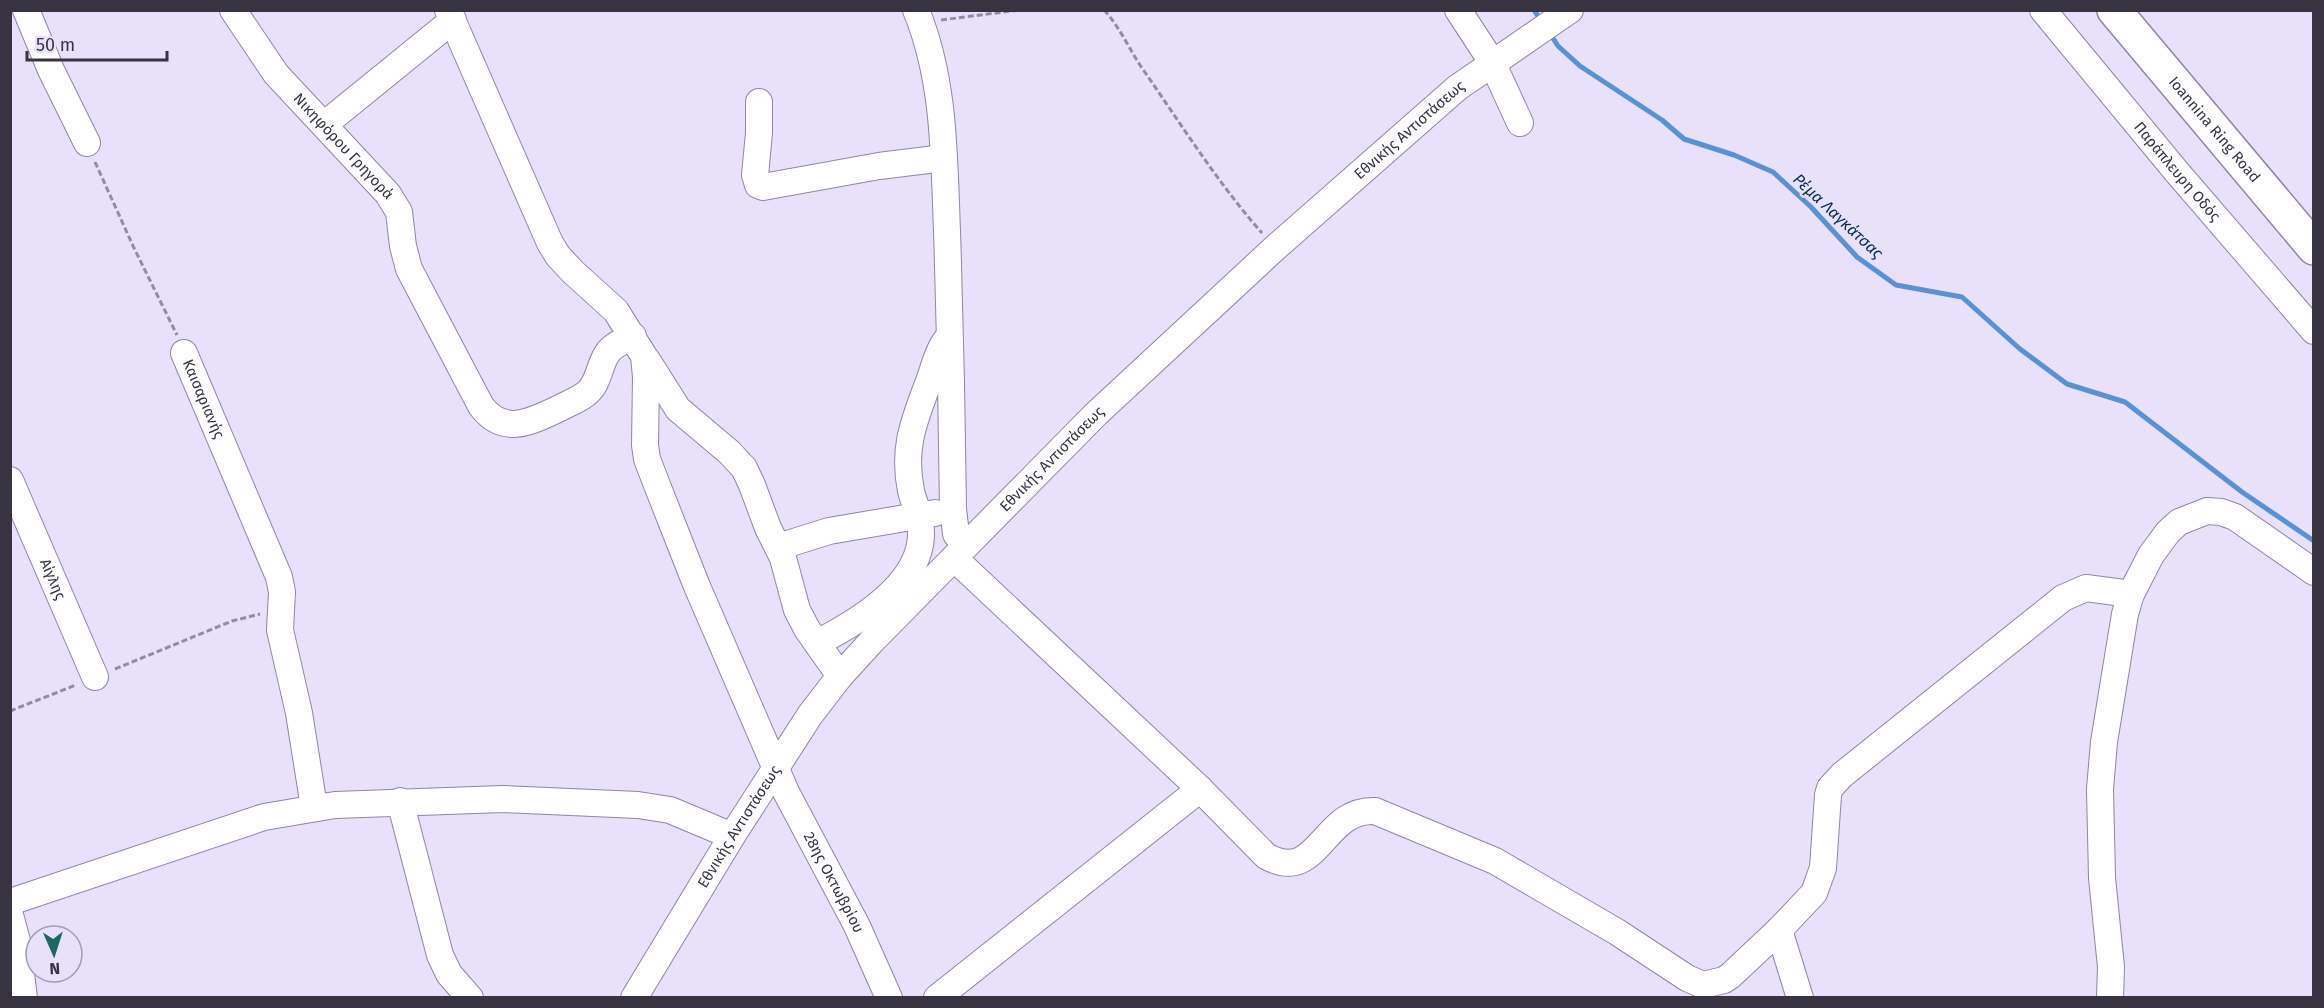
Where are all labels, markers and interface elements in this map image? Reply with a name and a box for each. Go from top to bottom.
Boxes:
scale bar [27,24,166,62]
text: 50 m [36,34,75,56]
street label: Ioannina Ring Road [2165,73,2264,186]
street label: Εθνικής Αντιστάσεως [1351,77,1468,183]
street label: Νικηφόρου Γρηγορά [290,89,397,203]
street label: Παράπλευρη Οδός [2130,118,2224,225]
water label: Ρέμα Λαγκάτσας [1789,170,1887,263]
street label: Καισαριανής [179,357,228,441]
street label: Εθνικής Αντιστάσεως [996,402,1108,515]
street label: Αίγλης [36,556,70,602]
street label: Εθνικής Αντιστάσεως [694,762,784,891]
street label: 28ης Οκτωβρίου [800,829,868,935]
north arrow [24,924,84,984]
text: N [49,959,61,978]

